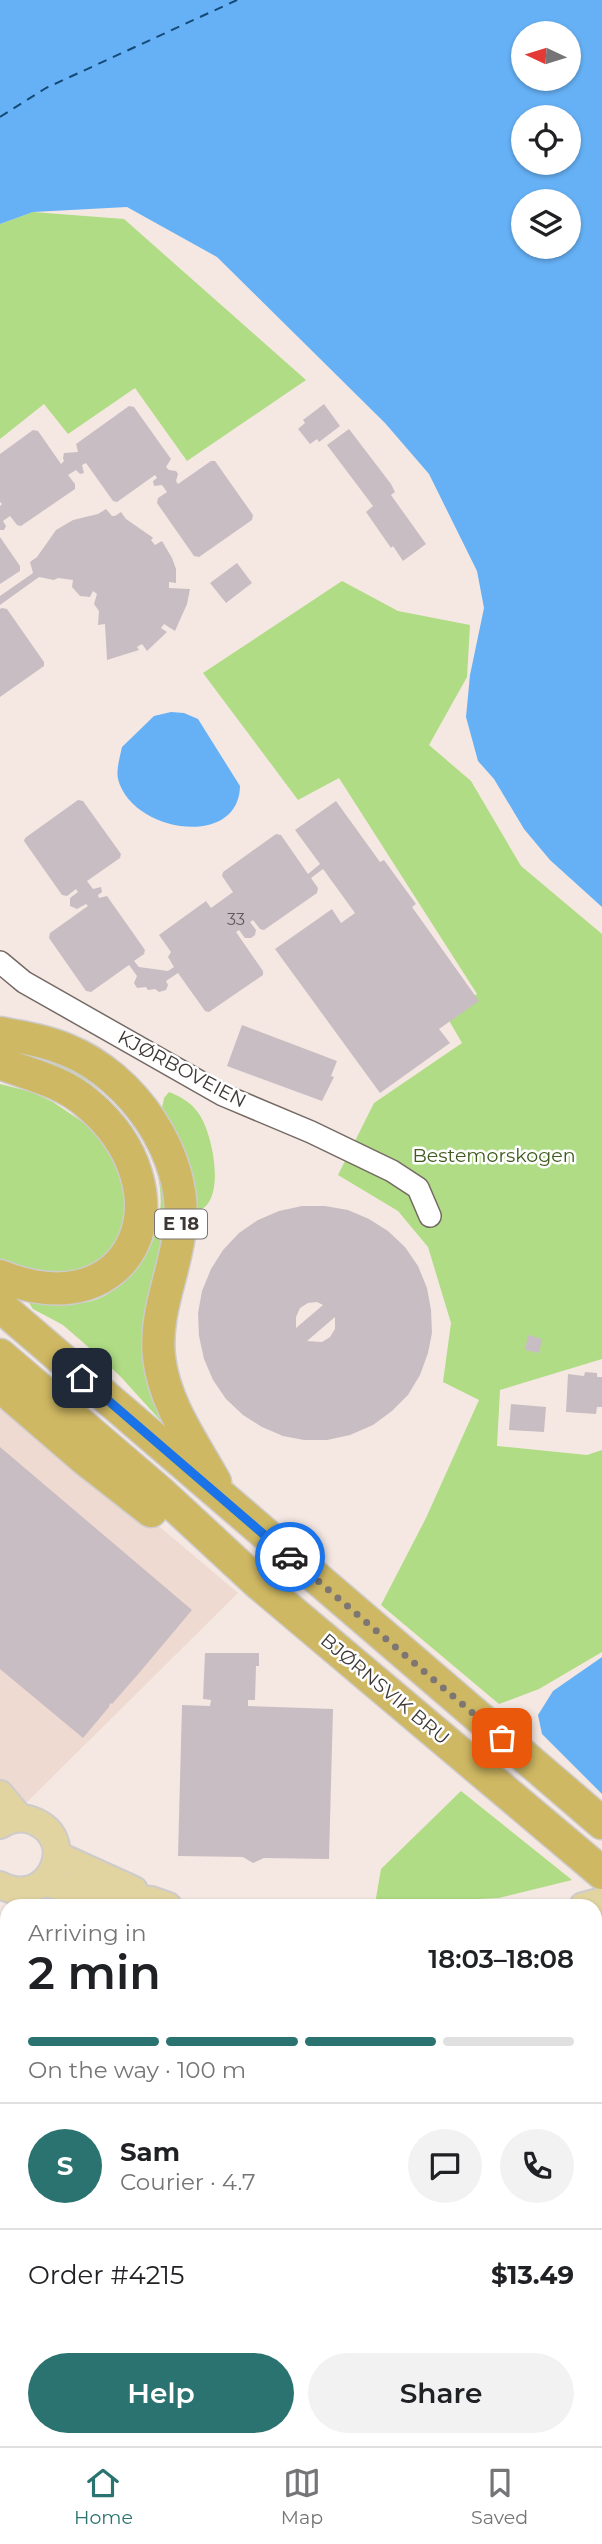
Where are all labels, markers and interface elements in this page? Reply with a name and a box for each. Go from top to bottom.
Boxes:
north arrow [511,21,581,91]
map controls [511,21,581,259]
button: locate [511,105,581,175]
button: layers [511,189,581,259]
house number: 33 [227,910,245,929]
street label: KJØRBOVEIEN [114,1025,250,1113]
park label: Bestemorskogen [412,1144,576,1167]
road number: E 18 [155,1210,207,1238]
pin [52,1348,112,1408]
icon: home [63,1359,101,1397]
courier [255,1522,325,1592]
icon: car [271,1538,309,1576]
street label: BJØRNSVIK BRU [316,1628,454,1750]
pin [472,1708,532,1768]
icon: bag [483,1719,521,1757]
text: Arriving in [28,1919,147,1947]
text: 18:03–18:08 [428,1943,574,1975]
text: 2 min [28,1944,161,2001]
text: On the way · 100 m [28,2056,246,2084]
button: chat [408,2129,482,2203]
button: phone [500,2129,574,2203]
text: Sam [120,2136,180,2168]
text: S [57,2150,73,2182]
text: Courier · 4.7 [120,2168,256,2196]
text: Order #4215 [28,2259,185,2291]
text: $13.49 [491,2259,574,2291]
button: Help [28,2353,294,2433]
button: Share [308,2353,574,2433]
tab: Home [74,2464,133,2529]
tab: Map [281,2464,323,2529]
tab: Saved [471,2464,528,2529]

